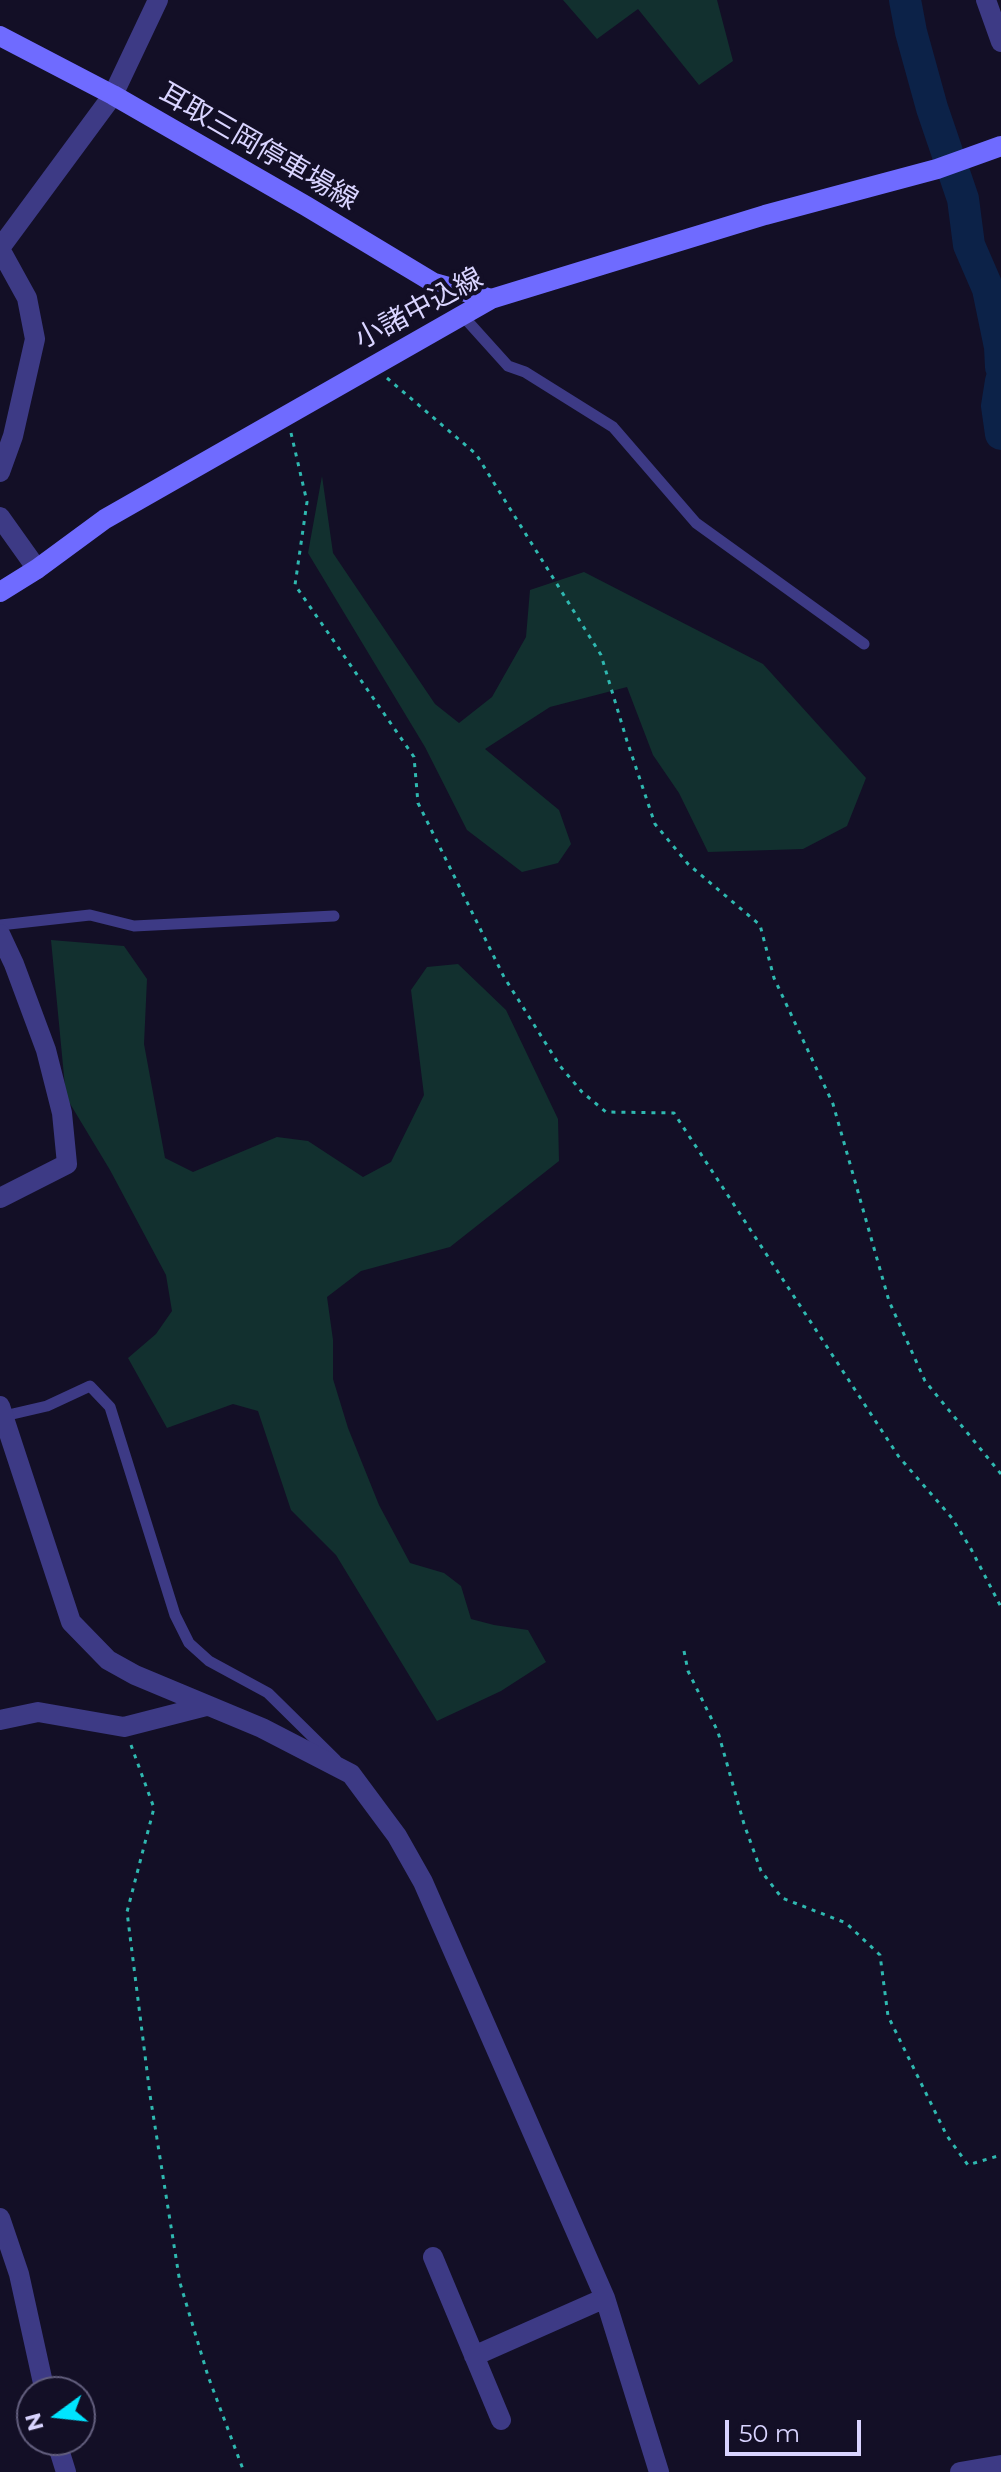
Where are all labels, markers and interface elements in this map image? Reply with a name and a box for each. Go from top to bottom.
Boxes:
street label: 耳取三岡停車場線 [153,76,363,218]
street label: 小諸中込線 [349,261,489,357]
north arrow [16,2376,96,2456]
scale bar [729,2404,865,2454]
text: N [19,2410,50,2434]
text: 50 m [739,2419,800,2448]

